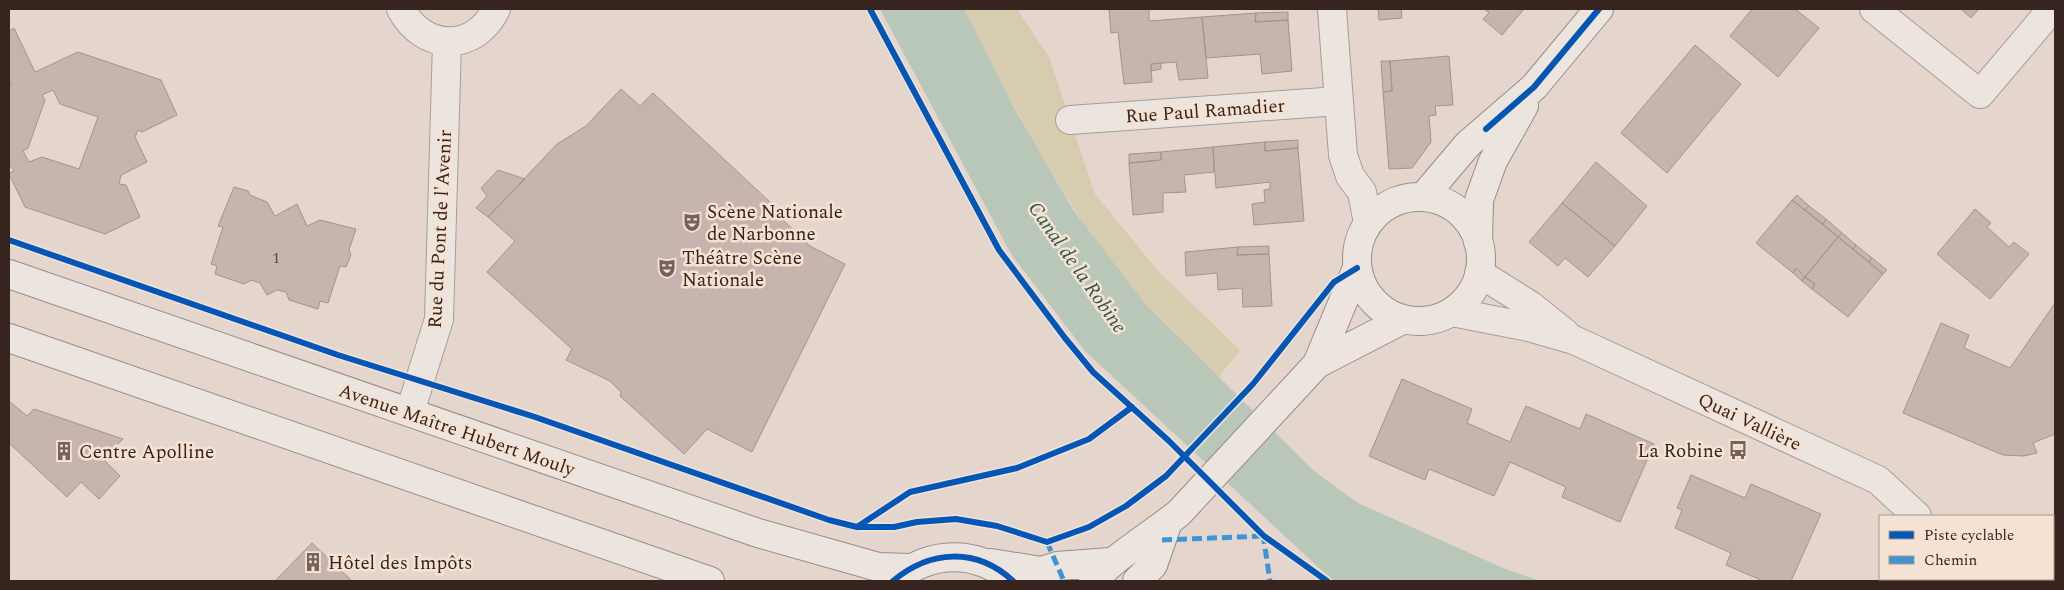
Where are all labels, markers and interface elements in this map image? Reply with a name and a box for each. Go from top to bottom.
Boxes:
street label: Rue Paul Ramadier [1124,91,1286,132]
street label: Rue du Pont de l'Avenir [421,129,460,329]
water label: Canal de la Robine [1020,195,1134,340]
place label: Scène Nationale de Narbonne [707,198,843,249]
theatre icon: Scène Nationale de Narbonne [681,211,703,233]
place label: Théâtre Scène Nationale [682,244,802,295]
house number: 1 [272,246,280,270]
theatre icon: Théâtre Scène Nationale [656,257,678,279]
street label: Avenue Maître Hubert Mouly [334,376,579,485]
street label: Quai Vallière [1693,386,1806,459]
place label: La Robine [1637,437,1723,466]
place label: Centre Apolline [79,438,214,467]
bus stop icon: La Robine [1727,439,1749,461]
building icon: Centre Apolline [53,440,75,462]
legend [1879,515,2054,580]
text: Piste cyclable [1924,524,2014,547]
place label: Hôtel des Impôts [328,549,473,578]
text: Chemin [1924,549,1977,572]
building icon: Hôtel des Impôts [302,551,324,573]

